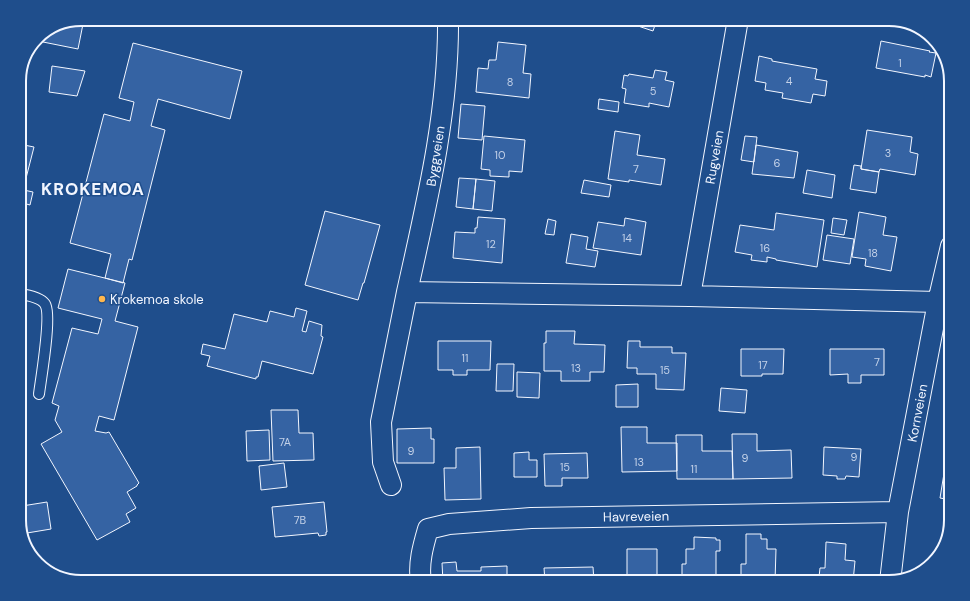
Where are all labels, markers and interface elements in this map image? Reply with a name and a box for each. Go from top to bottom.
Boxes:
house number: 1 [898,56,902,70]
house number: 4 [786,74,793,88]
house number: 8 [507,75,513,89]
house number: 5 [650,84,657,98]
street label: Byggveien [422,125,449,188]
street label: Rugveien [701,129,728,185]
house number: 3 [885,146,891,160]
house number: 10 [495,148,505,162]
house number: 6 [774,156,781,170]
house number: 7 [633,162,639,176]
district label: KROKEMOA [41,178,145,200]
house number: 14 [622,231,632,245]
house number: 12 [486,237,496,251]
house number: 16 [760,241,770,255]
house number: 18 [868,246,878,260]
place label: Krokemoa skole [110,291,204,308]
marker: Krokemoa skole [97,294,107,304]
house number: 11 [462,351,468,365]
house number: 7 [874,355,880,369]
house number: 17 [758,358,768,372]
house number: 13 [571,361,581,375]
house number: 15 [660,363,670,377]
street label: Kornveien [904,383,931,444]
house number: 7A [279,435,291,449]
house number: 9 [408,444,415,458]
house number: 9 [851,450,858,464]
house number: 9 [742,451,749,465]
house number: 13 [634,455,644,469]
house number: 15 [560,460,570,474]
house number: 11 [691,462,697,476]
street label: Havreveien [603,507,669,526]
house number: 7B [294,513,307,527]

